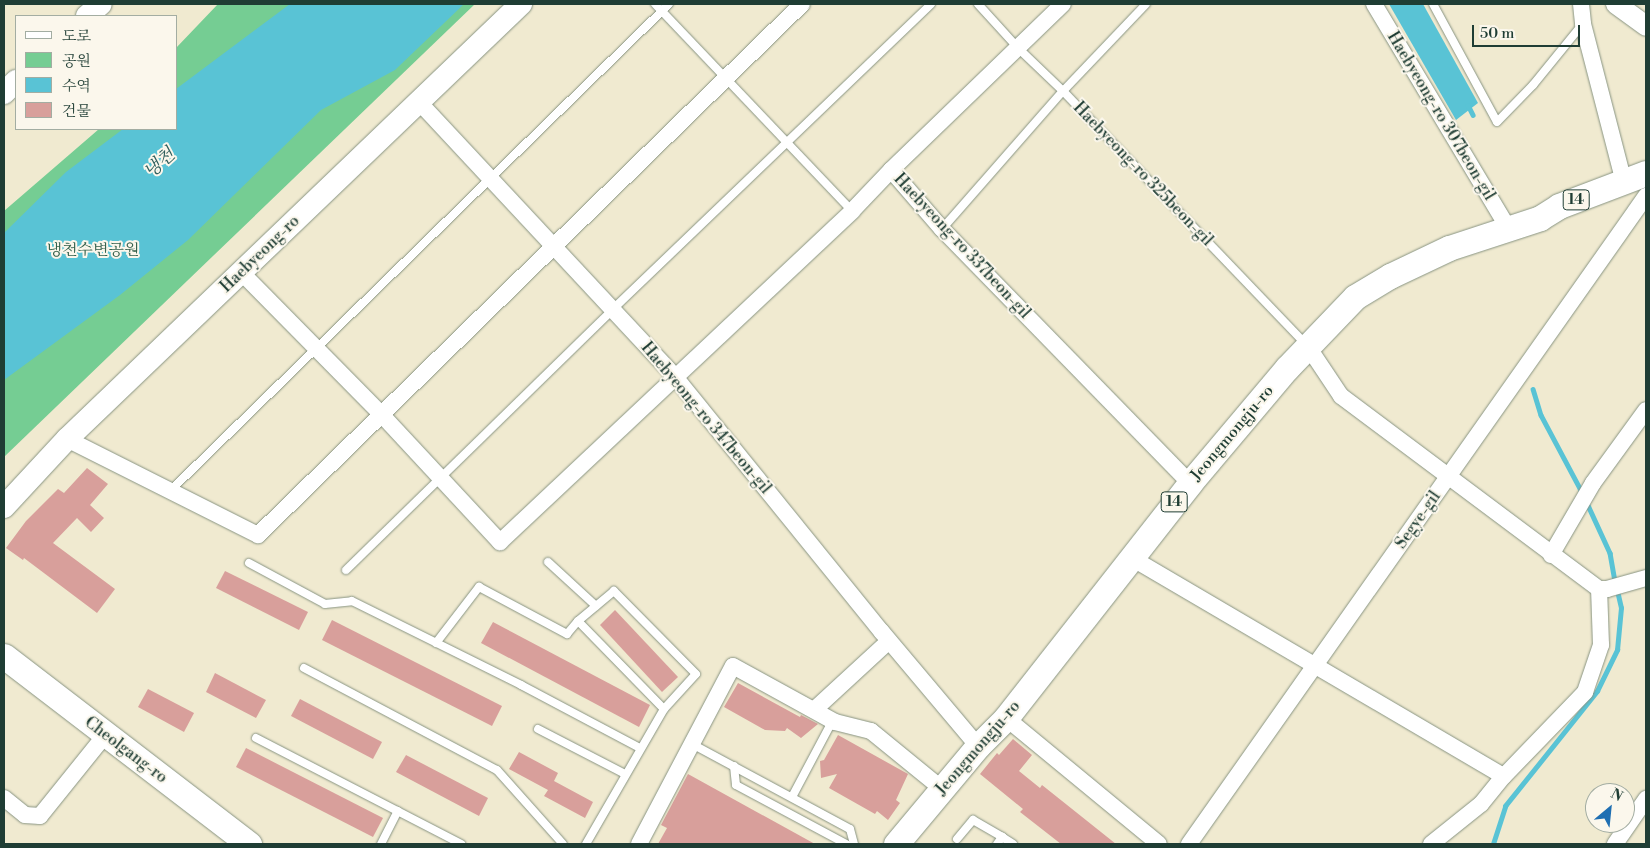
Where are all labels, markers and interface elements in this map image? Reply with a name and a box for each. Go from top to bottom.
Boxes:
legend [15,15,178,130]
scale bar [1475,15,1582,47]
text: 50 m [1480,24,1514,43]
text: 도로 [62,27,91,46]
street label: Haebyeong-ro 307beon-gil [1383,28,1499,204]
text: 공원 [62,52,91,71]
text: 수역 [62,77,91,96]
street label: Haebyeong-ro 325beon-gil [1069,98,1217,250]
text: 건물 [62,102,91,121]
water label: 냉천 [140,144,180,184]
street label: Haebyeong-ro 337beon-gil [890,169,1034,323]
road number: 14 [1562,188,1590,212]
street label: Haebyeong-ro [217,212,303,296]
park label: 냉천수변공원 [47,240,139,260]
street label: Haebyeong-ro 347beon-gil [637,338,775,498]
street label: Jeongmongju-ro [1186,381,1278,485]
street label: Segye-gil [1391,488,1445,552]
road number: 14 [1160,490,1188,514]
street label: Jeongmongju-ro [932,697,1024,799]
street label: Cheolgang-ro [81,713,171,787]
north arrow [1585,783,1635,833]
text: N [1607,785,1626,806]

